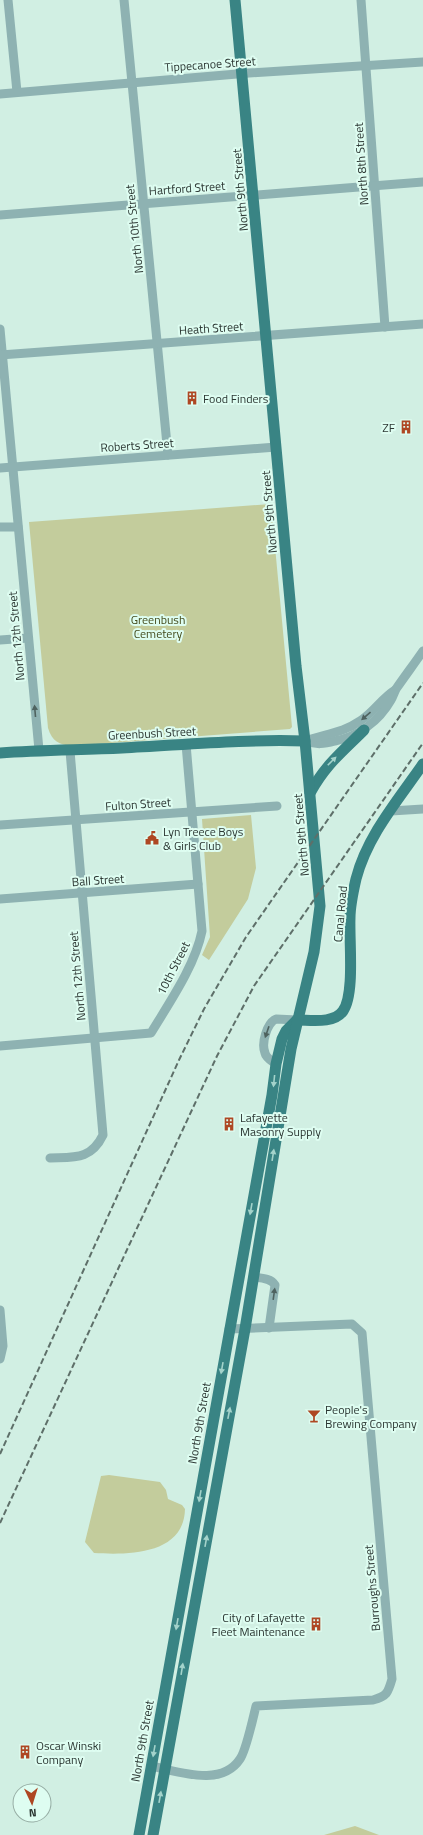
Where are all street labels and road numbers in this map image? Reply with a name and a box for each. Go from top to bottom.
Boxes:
street label: Tippecanoe Street [164,51,257,77]
street label: North 8th Street [349,121,373,206]
street label: North 9th Street [227,147,253,232]
street label: Hartford Street [148,176,227,200]
street label: North 10th Street [120,183,148,275]
street label: Heath Street [178,316,245,340]
street label: Roberts Street [100,433,175,457]
street label: North 9th Street [256,469,282,554]
street label: North 12th Street [3,590,29,681]
street label: Greenbush Street [107,721,197,745]
street label: Fulton Street [105,792,172,816]
street label: North 9th Street [288,792,314,877]
street label: Ball Street [71,869,126,891]
street label: Canal Road [328,885,352,943]
street label: North 12th Street [64,930,90,1021]
street label: 10th Street [151,937,195,998]
street label: North 9th Street [182,1380,216,1465]
street label: Burroughs Street [359,1543,385,1632]
street label: North 9th Street [125,1698,159,1783]

